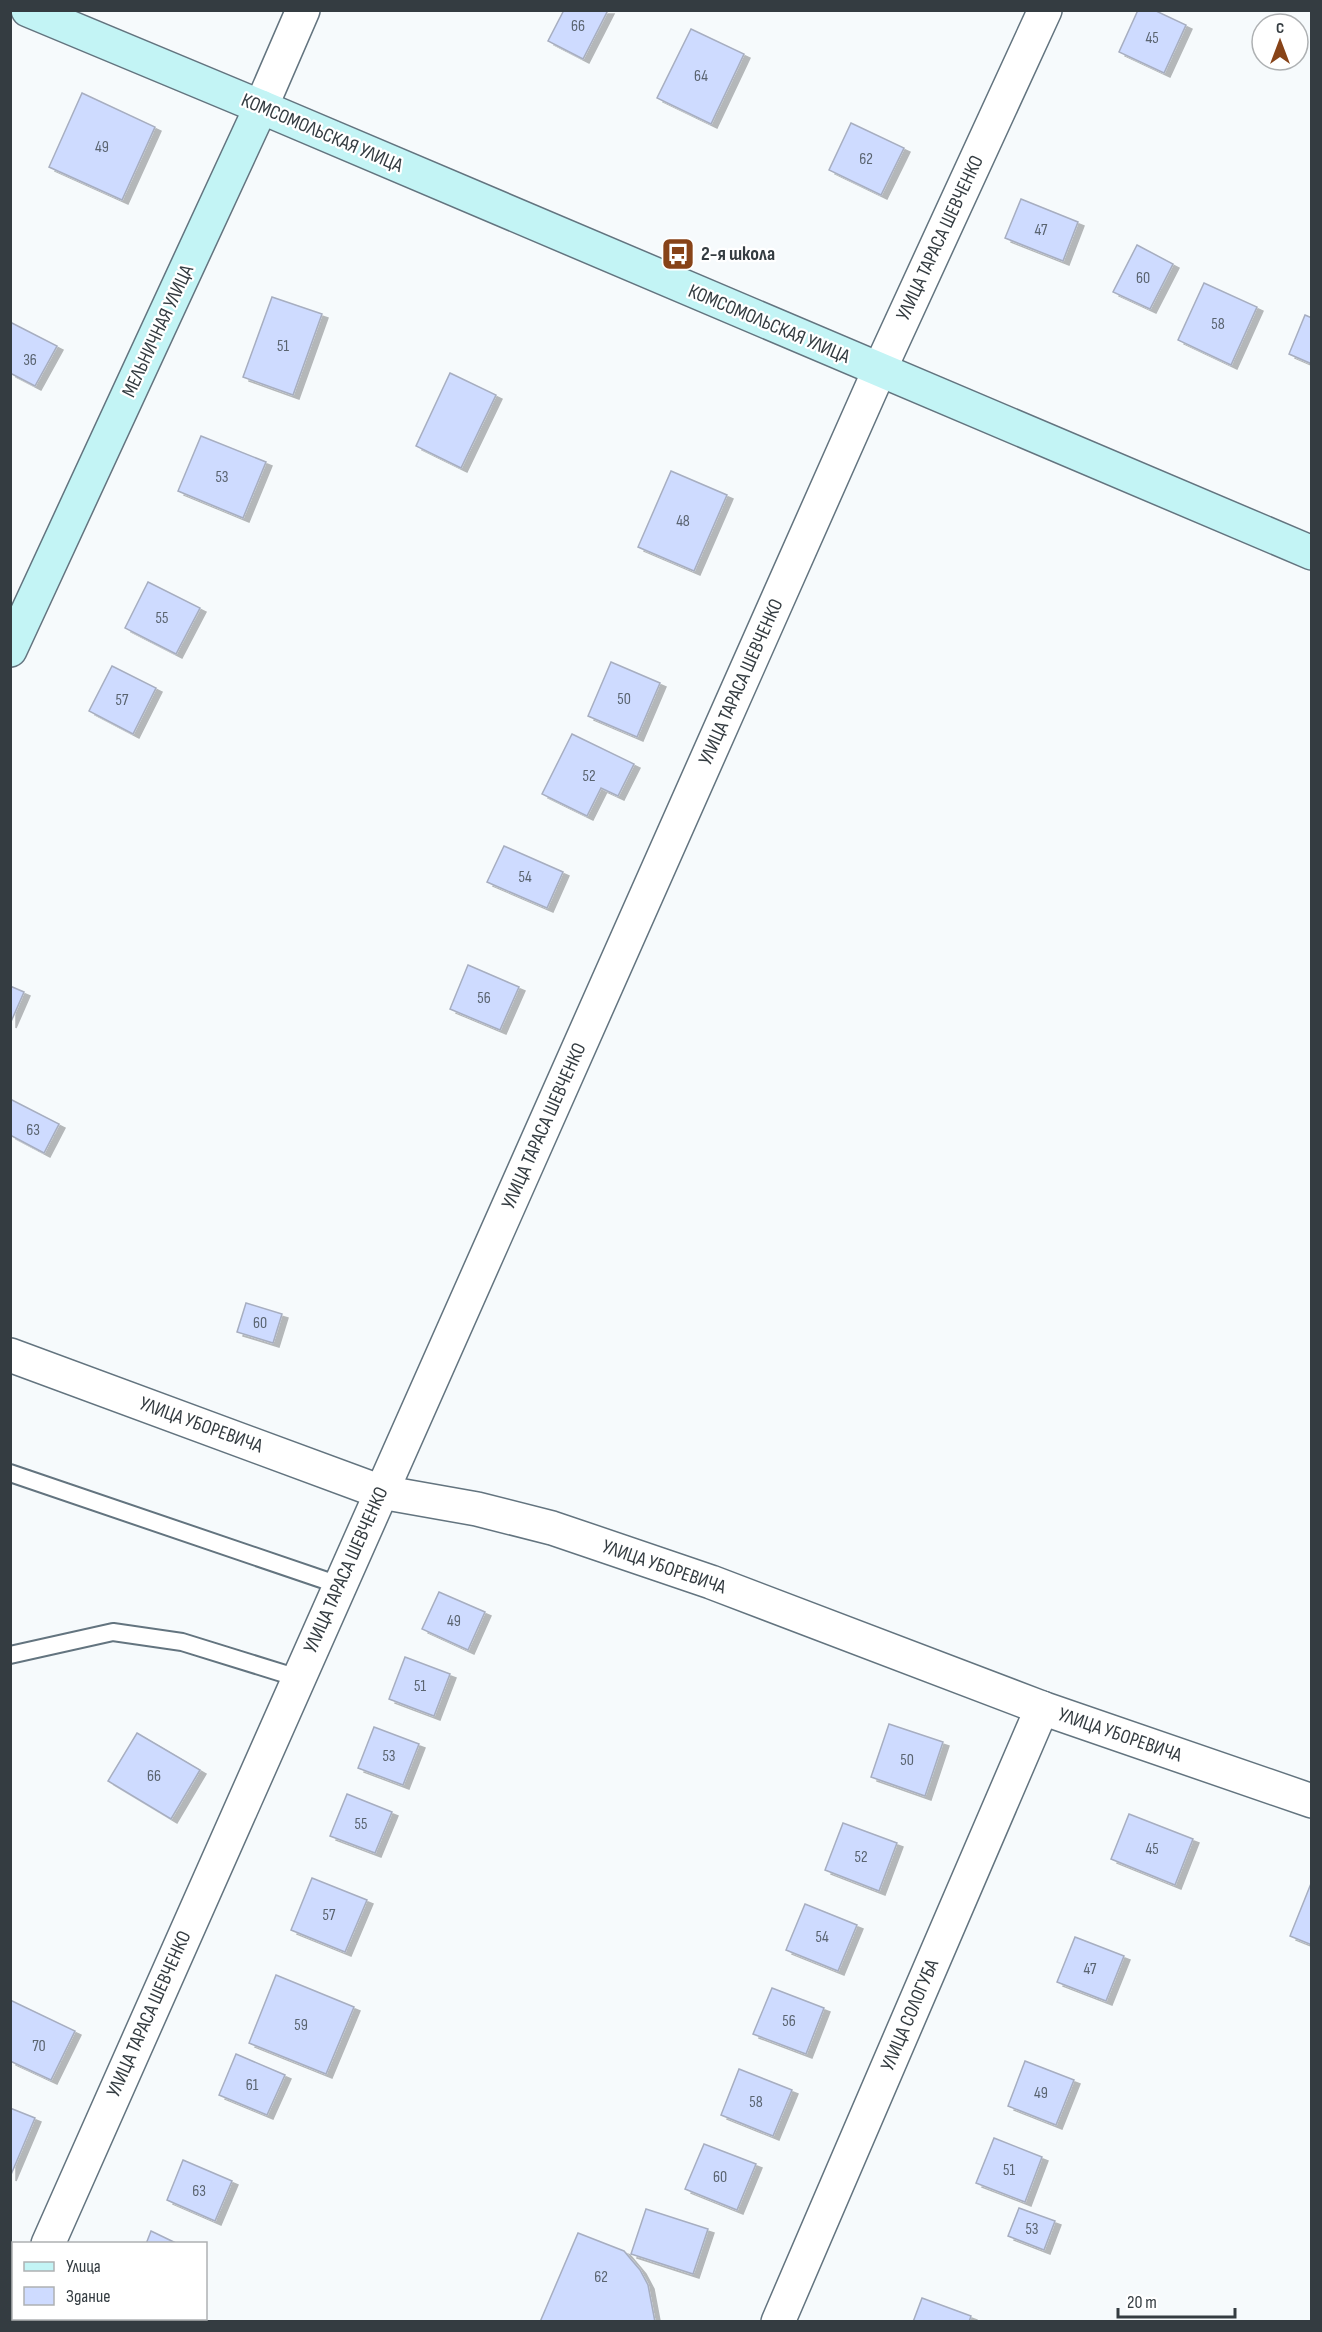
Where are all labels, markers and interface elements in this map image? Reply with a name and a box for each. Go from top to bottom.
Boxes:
north arrow [1250,12,1310,72]
house number: 66 [571,17,585,36]
text: С [1276,19,1284,38]
house number: 45 [1145,29,1159,48]
house number: 64 [694,67,708,86]
street label: КОМСОМОЛЬСКАЯ УЛИЦА [238,88,407,178]
house number: 49 [95,138,109,157]
house number: 62 [859,150,873,169]
street label: УЛИЦА ТАРАСА ШЕВЧЕНКО [891,152,989,324]
house number: 47 [1035,221,1048,240]
bus stop icon: 2-я школа [660,236,696,272]
place label: 2-я школа [701,242,775,266]
street label: МЕЛЬНИЧНАЯ УЛИЦА [117,261,199,401]
house number: 60 [1136,269,1150,288]
street label: КОМСОМОЛЬСКАЯ УЛИЦА [685,279,854,369]
house number: 58 [1211,315,1225,334]
house number: 51 [277,337,289,356]
house number: 36 [23,351,37,370]
house number: 53 [215,468,229,487]
house number: 48 [676,512,690,531]
street label: УЛИЦА ТАРАСА ШЕВЧЕНКО [694,595,788,769]
house number: 55 [156,609,168,628]
house number: 50 [617,690,631,709]
house number: 57 [116,691,129,710]
house number: 52 [582,767,596,786]
house number: 54 [518,868,532,887]
house number: 56 [477,989,491,1008]
street label: УЛИЦА ТАРАСА ШЕВЧЕНКО [497,1039,591,1213]
house number: 63 [26,1121,40,1140]
house number: 60 [253,1314,267,1333]
street label: УЛИЦА УБОРЕВИЧА [136,1392,266,1459]
street label: УЛИЦА ТАРАСА ШЕВЧЕНКО [299,1483,393,1657]
street label: УЛИЦА УБОРЕВИЧА [599,1535,729,1600]
house number: 49 [447,1612,461,1631]
house number: 51 [414,1677,426,1696]
street label: УЛИЦА УБОРЕВИЧА [1055,1703,1185,1768]
house number: 53 [382,1747,396,1766]
house number: 50 [900,1751,914,1770]
house number: 66 [147,1767,161,1786]
house number: 55 [355,1815,367,1834]
house number: 45 [1145,1840,1159,1859]
house number: 52 [854,1848,868,1867]
house number: 57 [323,1906,336,1925]
street label: УЛИЦА ТАРАСА ШЕВЧЕНКО [102,1927,196,2101]
house number: 54 [815,1928,829,1947]
street label: УЛИЦА СОЛОГУБА [876,1955,944,2074]
house number: 47 [1084,1960,1097,1979]
house number: 56 [782,2012,796,2031]
house number: 59 [294,2016,308,2035]
house number: 70 [32,2037,46,2056]
house number: 61 [246,2076,259,2095]
house number: 49 [1034,2084,1048,2103]
house number: 58 [749,2093,763,2112]
house number: 51 [1003,2161,1015,2180]
house number: 60 [713,2168,727,2187]
house number: 63 [192,2182,206,2201]
house number: 53 [1025,2220,1039,2239]
legend [12,2242,207,2320]
text: Улица [66,2256,101,2277]
house number: 62 [594,2268,608,2287]
scale bar [1118,2281,1235,2319]
text: Здание [66,2286,111,2307]
text: 20 m [1127,2292,1157,2313]

